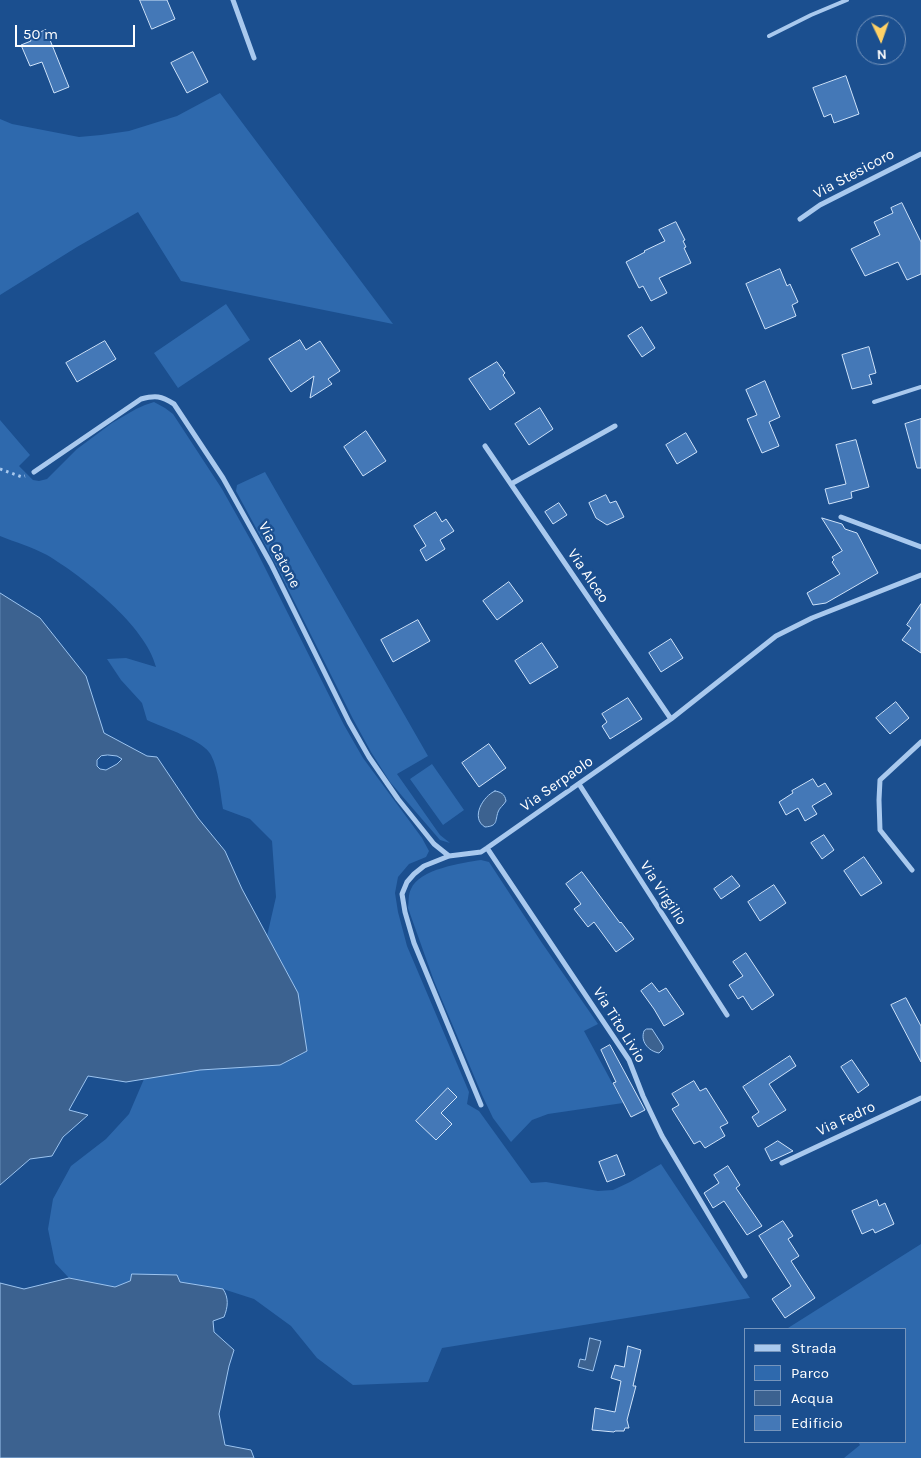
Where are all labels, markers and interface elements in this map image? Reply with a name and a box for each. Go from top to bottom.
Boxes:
scale bar [18,15,138,47]
north arrow [856,15,906,65]
text: 50 m [23,25,58,43]
text: N [876,46,887,63]
street label: Via Stesicoro [810,145,898,203]
street label: Via Catone [254,519,304,591]
street label: Via Alceo [563,546,613,606]
street label: Via Serpaolo [517,752,597,816]
street label: Via Virgilio [636,858,690,928]
street label: Via Tito Livio [589,984,649,1066]
street label: Via Fedro [814,1098,878,1140]
legend [744,1328,906,1443]
text: Strada [791,1339,837,1357]
text: Parco [791,1364,829,1382]
text: Acqua [791,1389,833,1407]
text: Edificio [791,1414,843,1432]

